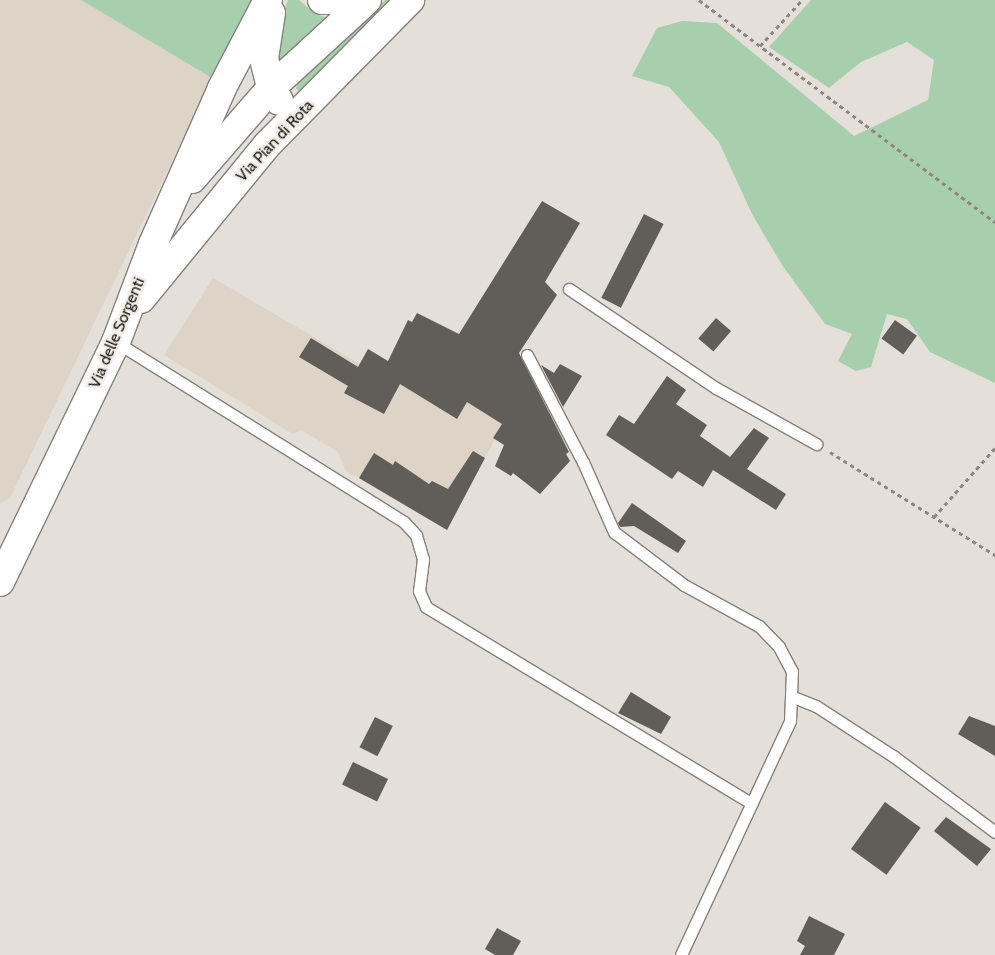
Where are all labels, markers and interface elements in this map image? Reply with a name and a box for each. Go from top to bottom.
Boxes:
street label: Via Pian di Rota [232,96,318,186]
street label: Via delle Sorgenti [85,275,149,391]

